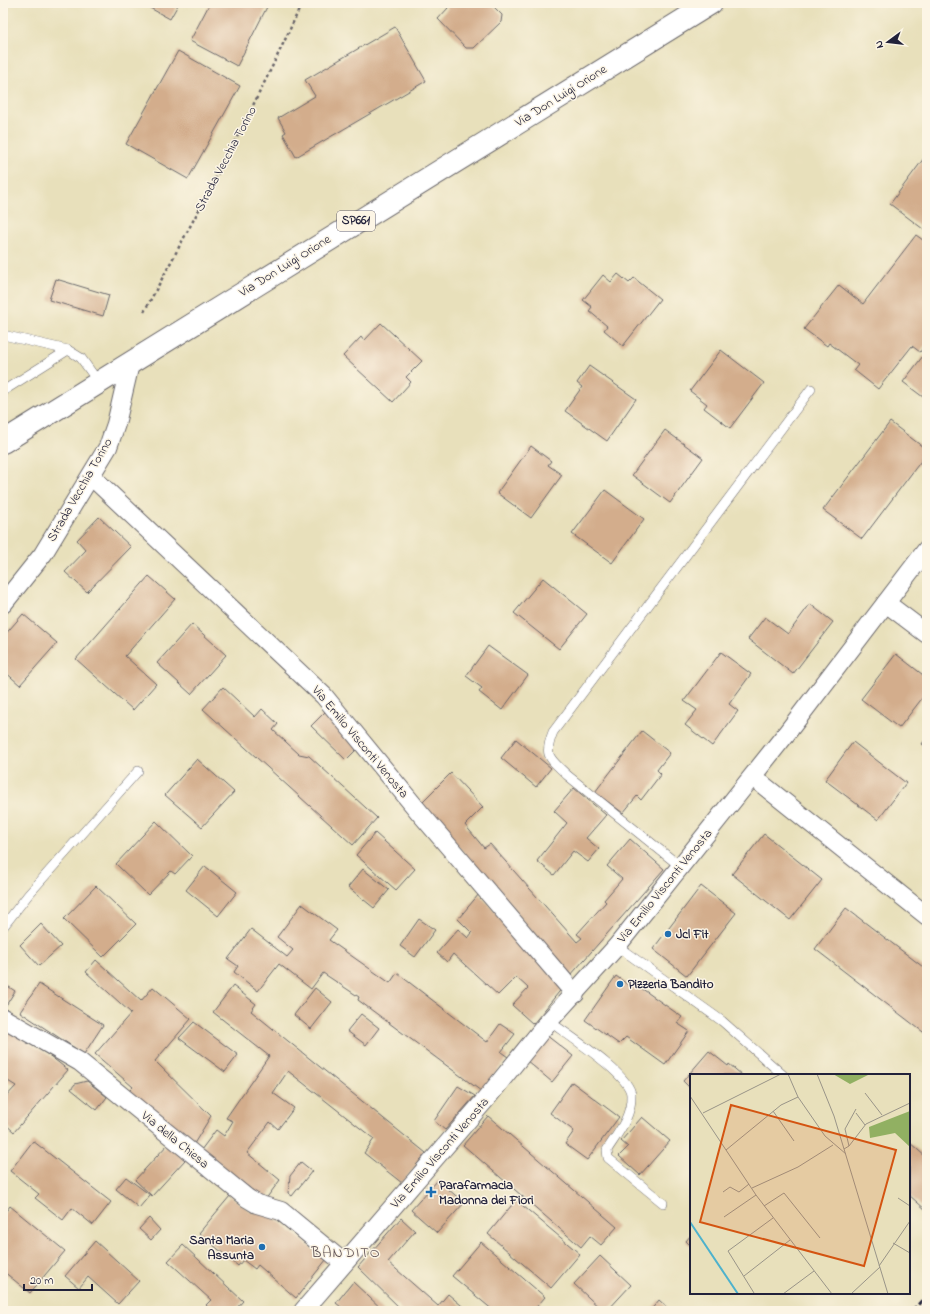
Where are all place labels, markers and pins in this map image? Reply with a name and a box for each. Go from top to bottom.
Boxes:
place label: Jcl Fit [676,925,709,944]
marker: Jcl Fit [663,929,673,939]
place label: Pizzeria Bandito [628,975,714,994]
marker: Pizzeria Bandito [615,979,625,989]
place label: Parafarmacia Madonna dei Fiori [439,1176,534,1210]
marker: Parafarmacia Madonna dei Fiori [426,1187,436,1197]
place label: Santa Maria Assunta [189,1231,254,1265]
marker: Santa Maria Assunta [257,1242,267,1252]

